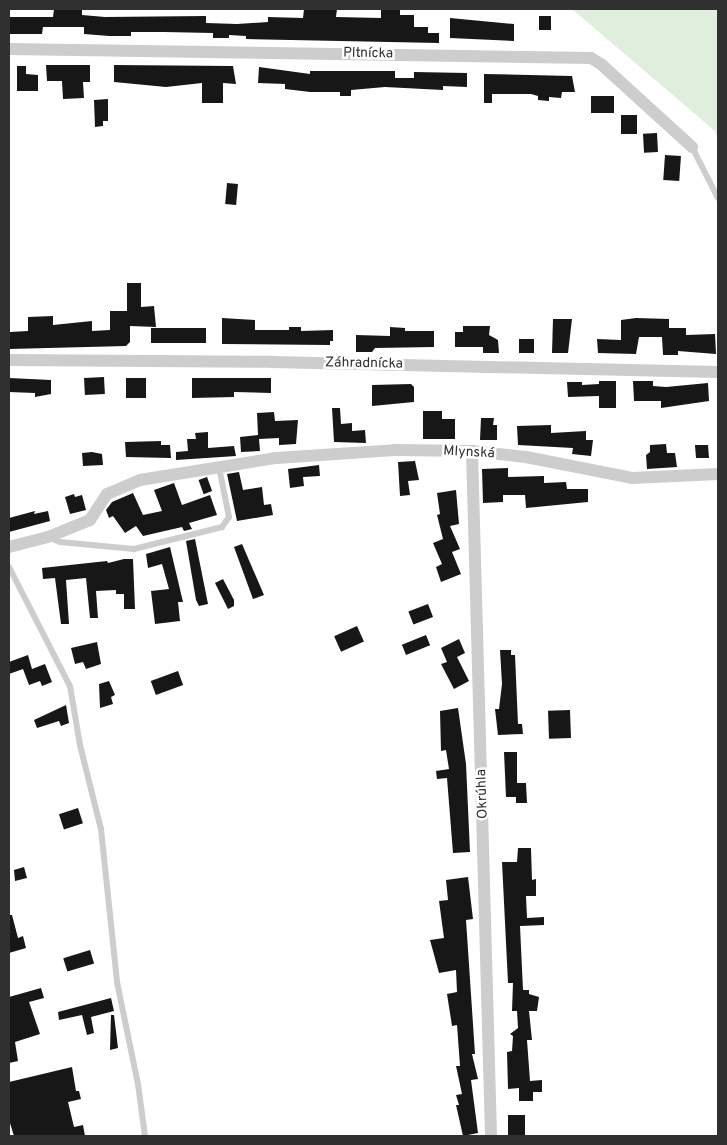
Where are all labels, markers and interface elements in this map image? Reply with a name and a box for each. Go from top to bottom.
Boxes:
street label: Pltnícka [343,45,393,63]
street label: Záhradnícka [325,355,403,373]
street label: Mlynská [443,443,495,463]
street label: Okrúhla [474,769,492,819]

